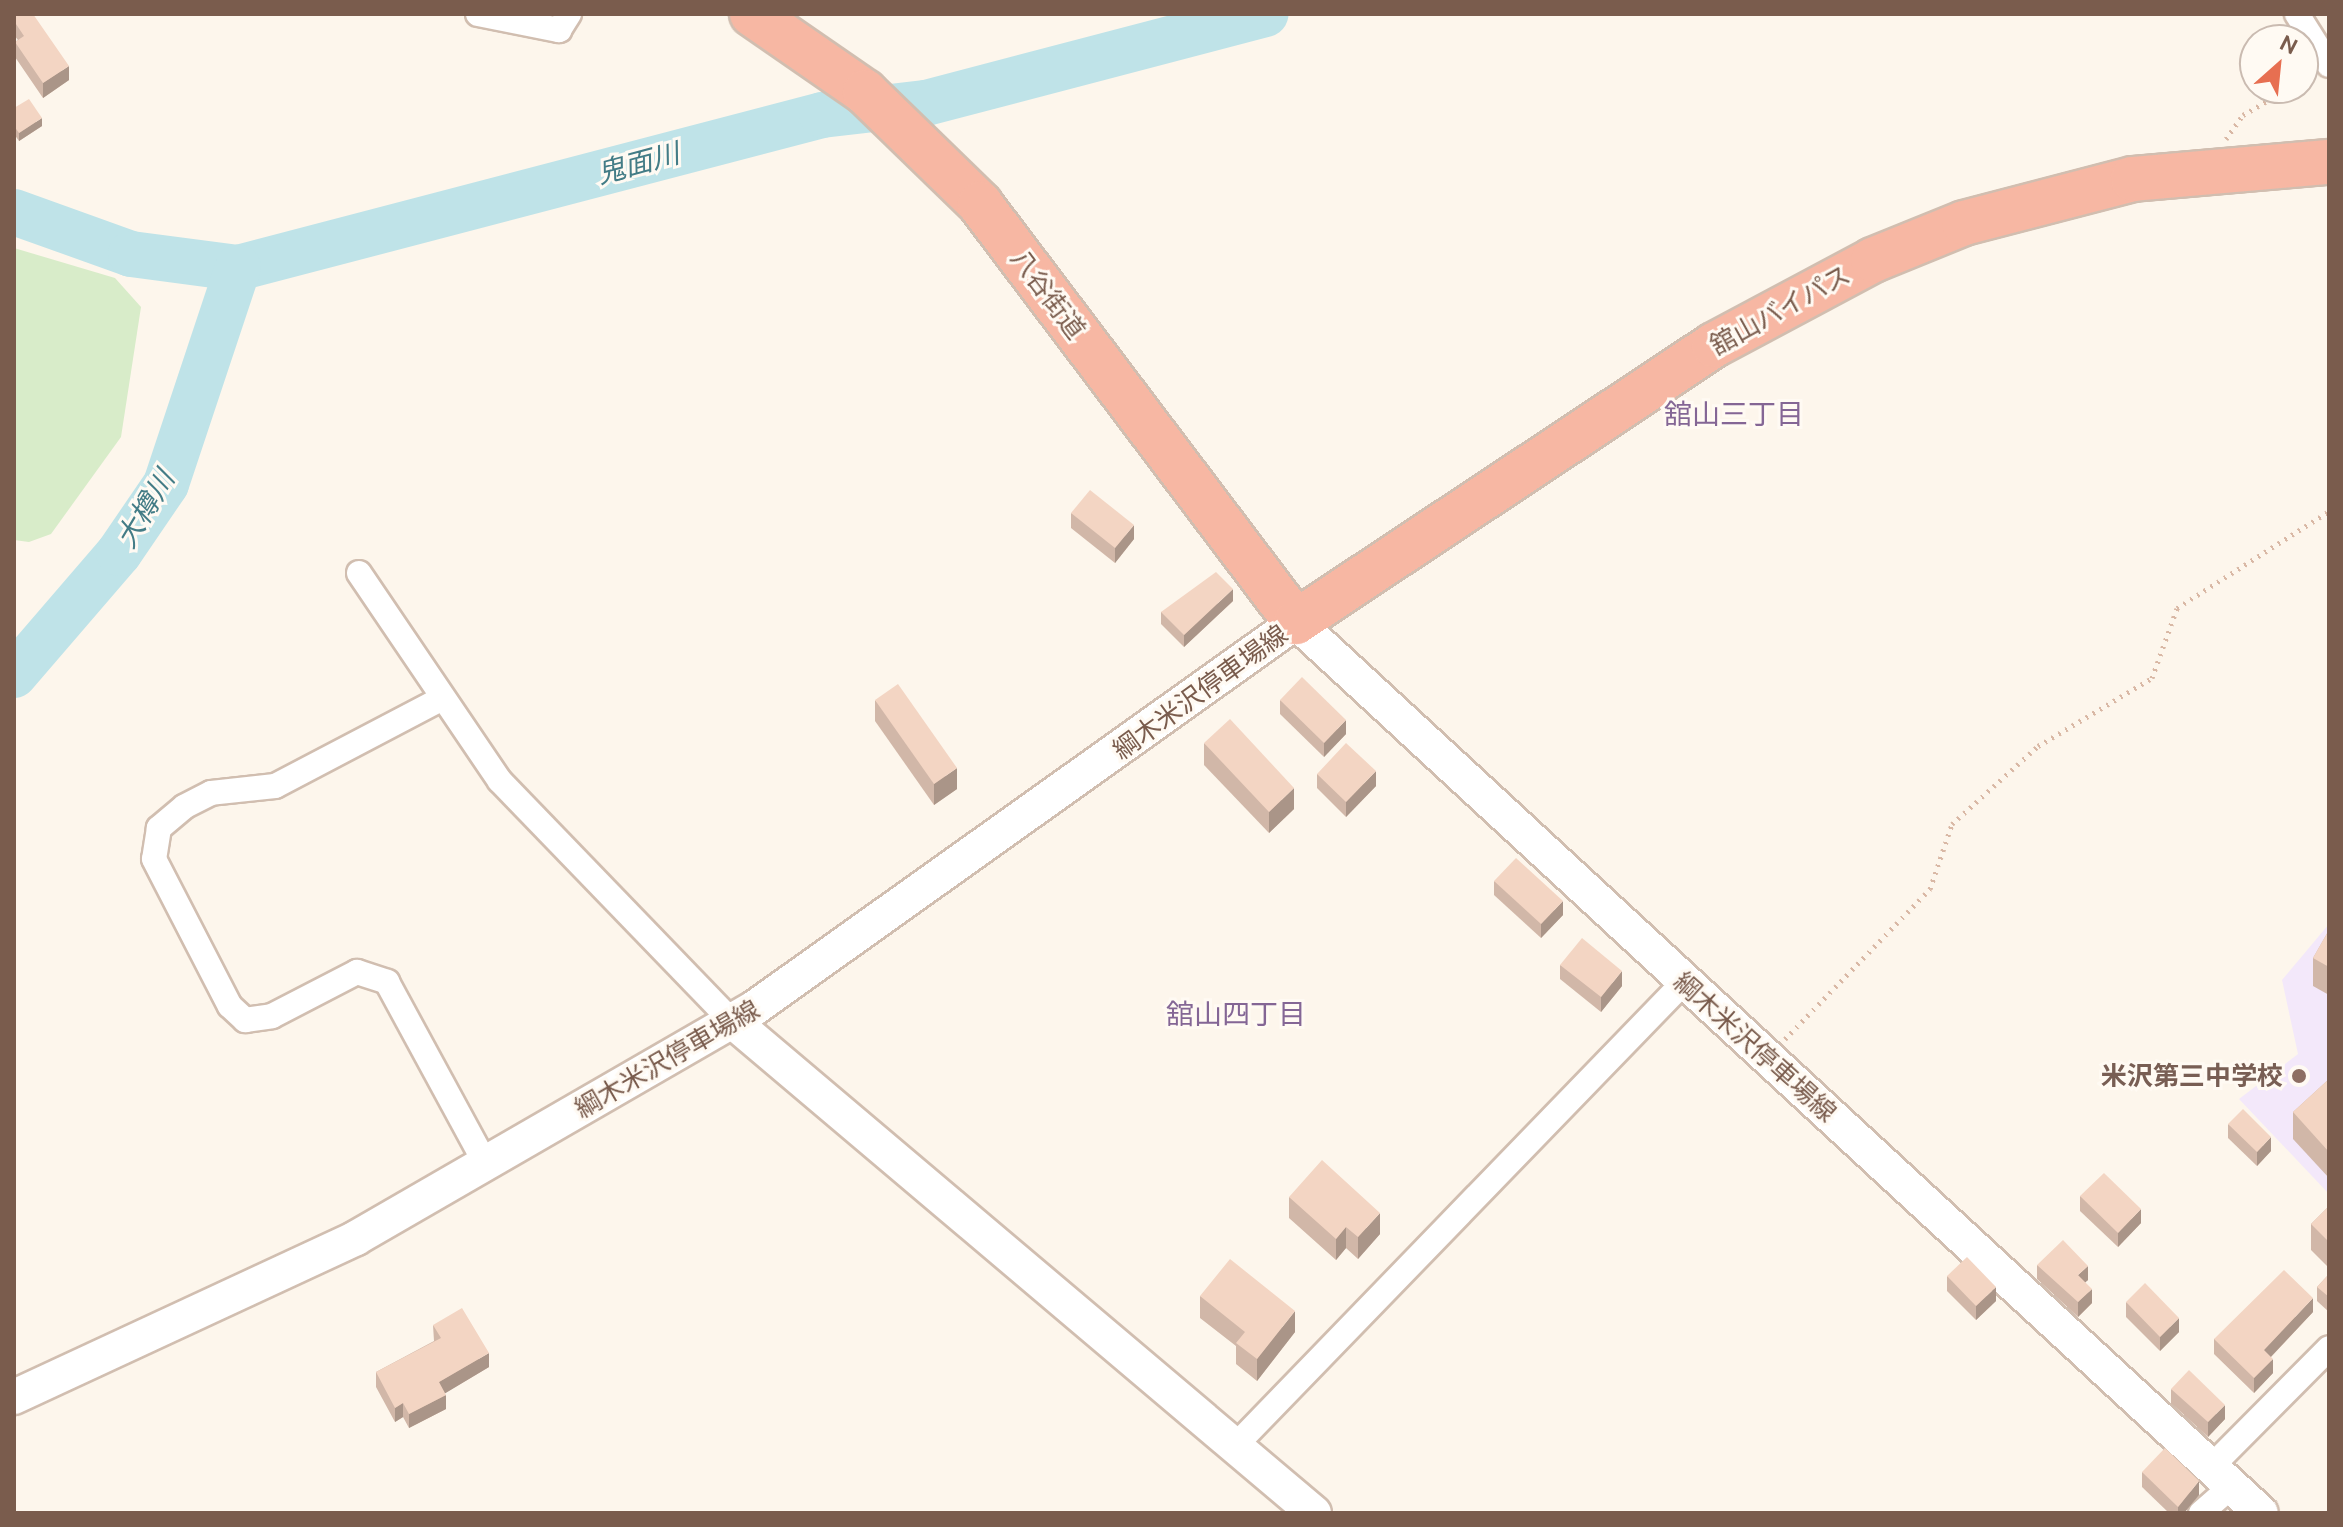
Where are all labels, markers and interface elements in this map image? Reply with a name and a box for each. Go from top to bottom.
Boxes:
north arrow [2239,24,2319,104]
text: N [2276,29,2302,59]
water label: 鬼面川 [593,136,683,190]
street label: 八谷街道 [1004,243,1092,345]
street label: 舘山バイパス [1704,259,1856,361]
district label: 舘山三丁目 [1664,397,1804,431]
water label: 大樽川 [109,464,181,554]
street label: 綱木米沢停車場線 [1107,618,1293,766]
street label: 綱木米沢停車場線 [1667,966,1843,1128]
street label: 綱木米沢停車場線 [569,993,765,1125]
district label: 舘山四丁目 [1166,997,1306,1031]
place label: 米沢第三中学校 [2101,1060,2283,1092]
marker: 米沢第三中学校 [2290,1067,2308,1085]

